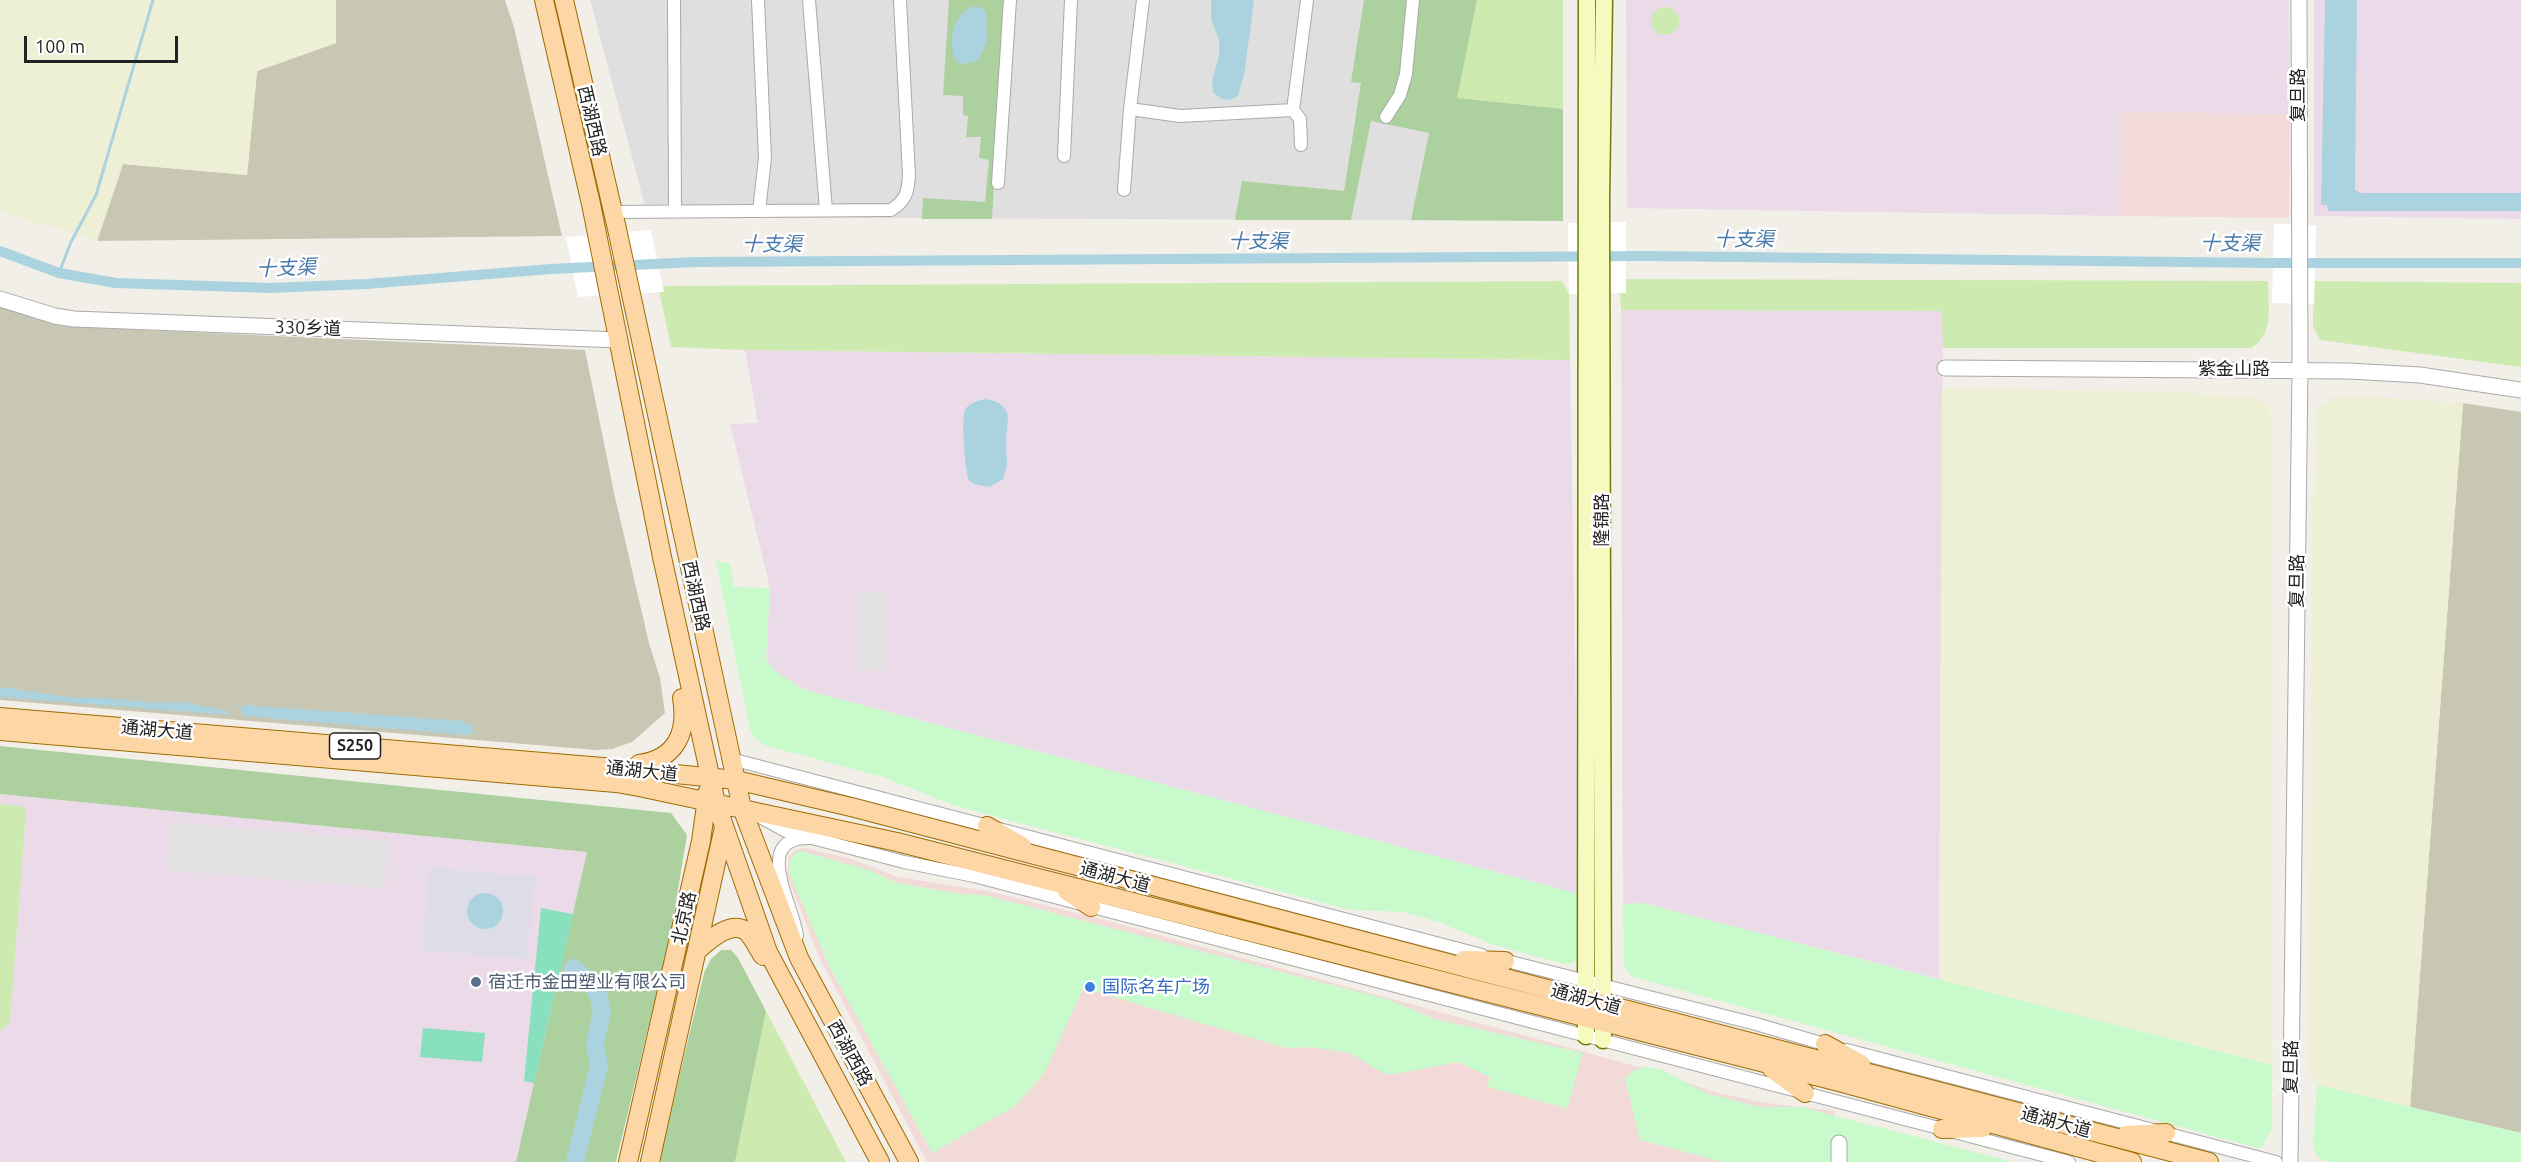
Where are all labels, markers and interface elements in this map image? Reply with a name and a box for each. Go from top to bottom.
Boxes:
scale bar [27,24,182,62]
text: 100 m [35,36,85,56]
street label: 复旦路 [2287,68,2309,122]
street label: 西湖西路 [573,83,611,159]
water label: 十支渠 [1714,227,1774,251]
water label: 十支渠 [1228,229,1288,253]
water label: 十支渠 [2200,231,2260,255]
water label: 十支渠 [742,232,802,256]
water label: 十支渠 [256,255,316,281]
street label: 330乡道 [274,316,342,340]
street label: 紫金山路 [2198,358,2270,380]
street label: 隆锦路 [1591,493,1613,547]
street label: 复旦路 [2286,554,2308,608]
street label: 西湖西路 [678,559,714,633]
street label: 通湖大道 [120,716,194,744]
road number: S250 [330,733,380,759]
street label: 通湖大道 [605,756,679,786]
street label: 通湖大道 [1077,857,1153,897]
street label: 北京路 [667,889,701,947]
place label: 宿迁市金田塑业有限公司 [488,971,686,993]
marker: 宿迁市金田塑业有限公司 [469,975,483,989]
place label: 国际名车广场 [1102,976,1210,998]
street label: 通湖大道 [1548,979,1624,1019]
marker: 国际名车广场 [1083,980,1097,994]
street label: 西湖西路 [823,1016,877,1090]
street label: 复旦路 [2280,1040,2302,1094]
street label: 通湖大道 [2018,1102,2094,1142]

